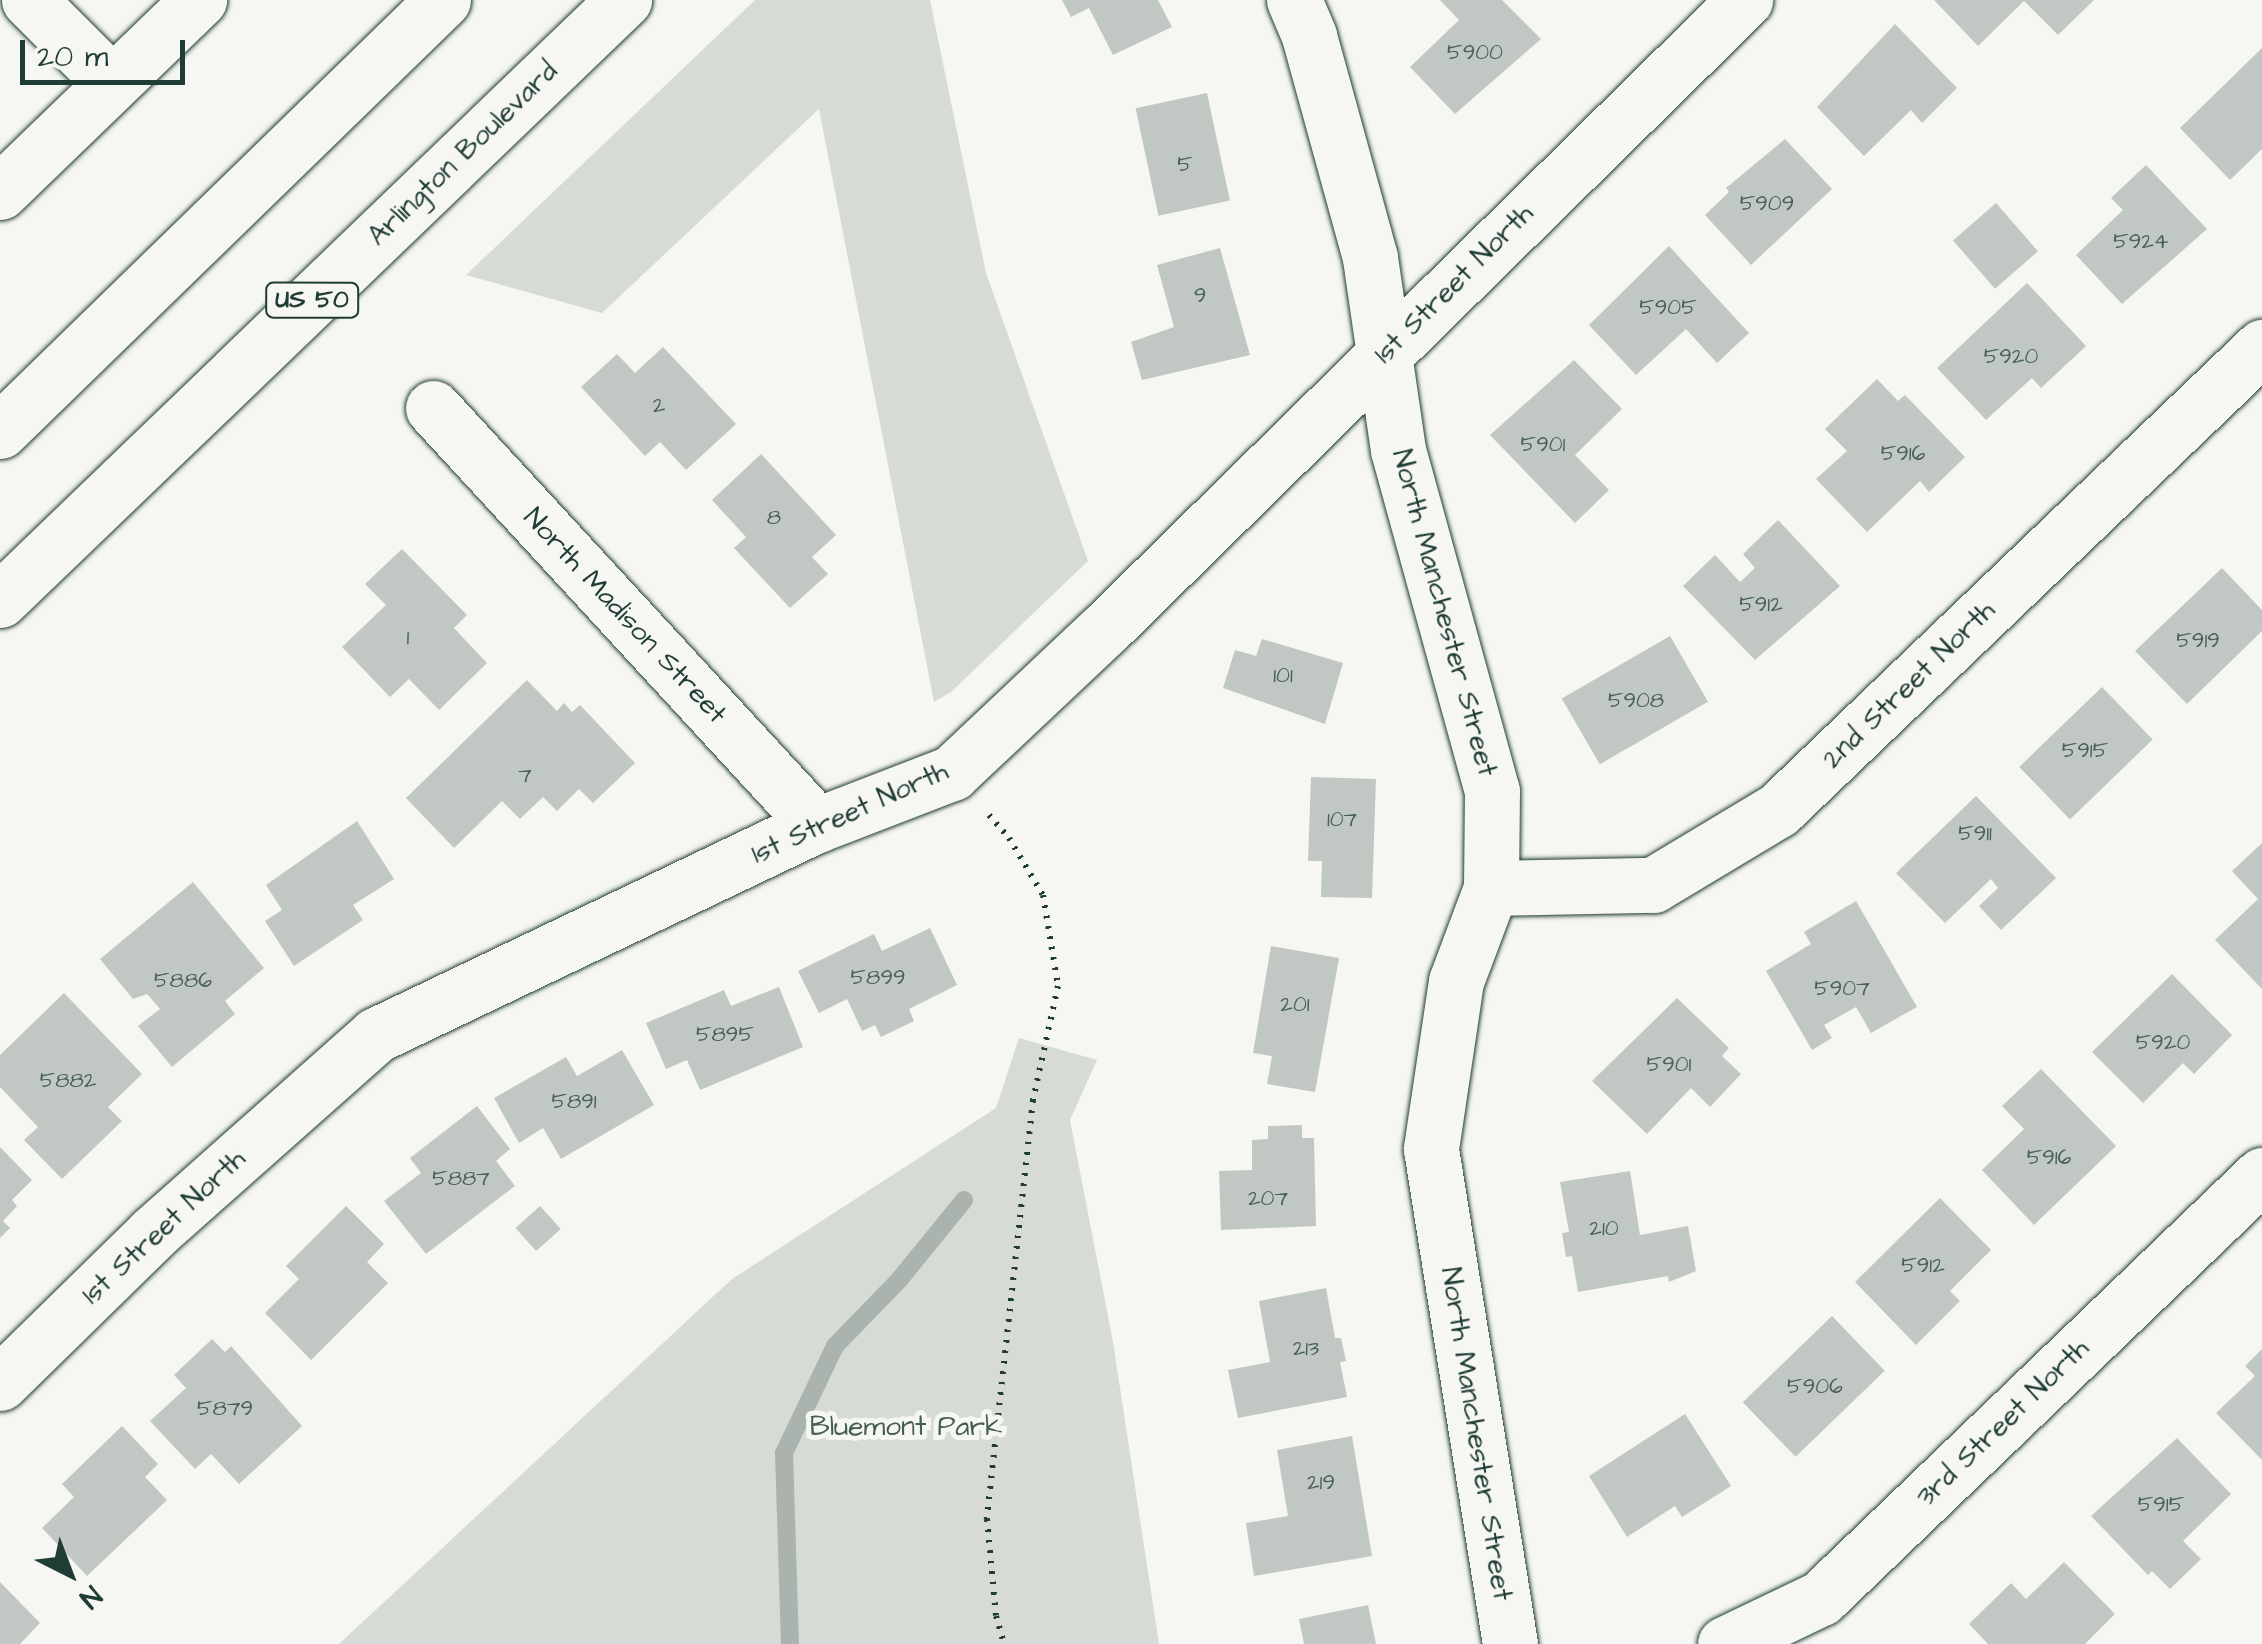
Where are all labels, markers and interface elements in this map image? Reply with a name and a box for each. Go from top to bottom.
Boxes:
scale bar [25,20,190,82]
text: 20 m [37,36,108,78]
house number: 5900 [1447,40,1503,66]
street label: Arlington Boulevard [361,55,565,253]
house number: 5 [1177,152,1193,178]
house number: 5909 [1740,191,1794,217]
street label: 1st Street North [1367,197,1541,371]
house number: 5924 [2113,229,2169,255]
road number: US 50 [264,280,360,320]
house number: 9 [1194,283,1206,309]
house number: 5905 [1639,295,1697,321]
house number: 5920 [1984,344,2038,370]
house number: 2 [653,393,665,419]
house number: 5901 [1521,432,1565,458]
house number: 5916 [1881,441,1925,467]
street label: North Manchester Street [1384,446,1504,780]
street label: North Madison Street [516,501,734,731]
house number: 8 [767,505,781,531]
house number: 5912 [1739,592,1783,618]
street label: 2nd Street North [1816,594,2002,776]
house number: 1 [407,625,409,651]
house number: 5919 [2176,628,2220,654]
house number: 101 [1273,663,1293,689]
house number: 5908 [1608,688,1664,714]
house number: 5915 [2062,738,2108,764]
street label: 1st Street North [746,755,954,871]
house number: 7 [518,763,532,789]
house number: 107 [1327,807,1357,833]
house number: 5911 [1958,821,1992,847]
house number: 5899 [851,965,905,991]
house number: 5886 [154,968,212,994]
house number: 5907 [1814,976,1870,1002]
house number: 201 [1280,992,1310,1018]
house number: 5895 [696,1022,754,1048]
house number: 5920 [2136,1030,2190,1056]
house number: 5901 [1647,1052,1691,1078]
house number: 5882 [40,1068,96,1094]
house number: 5891 [551,1089,597,1115]
street label: 1st Street North [75,1143,253,1311]
house number: 5916 [2027,1145,2071,1171]
house number: 5887 [432,1166,490,1192]
house number: 207 [1248,1186,1288,1212]
house number: 210 [1589,1216,1619,1242]
house number: 5912 [1901,1253,1945,1279]
street label: North Manchester Street [1433,1265,1519,1603]
street label: 3rd Street North [1910,1332,2096,1514]
house number: 213 [1293,1336,1319,1362]
house number: 5906 [1787,1374,1843,1400]
house number: 5879 [197,1396,253,1422]
park label: Bluemont Park [810,1410,1002,1444]
house number: 219 [1307,1470,1335,1496]
house number: 5915 [2138,1492,2184,1518]
north arrow [20,1524,120,1624]
text: N [71,1576,110,1617]

